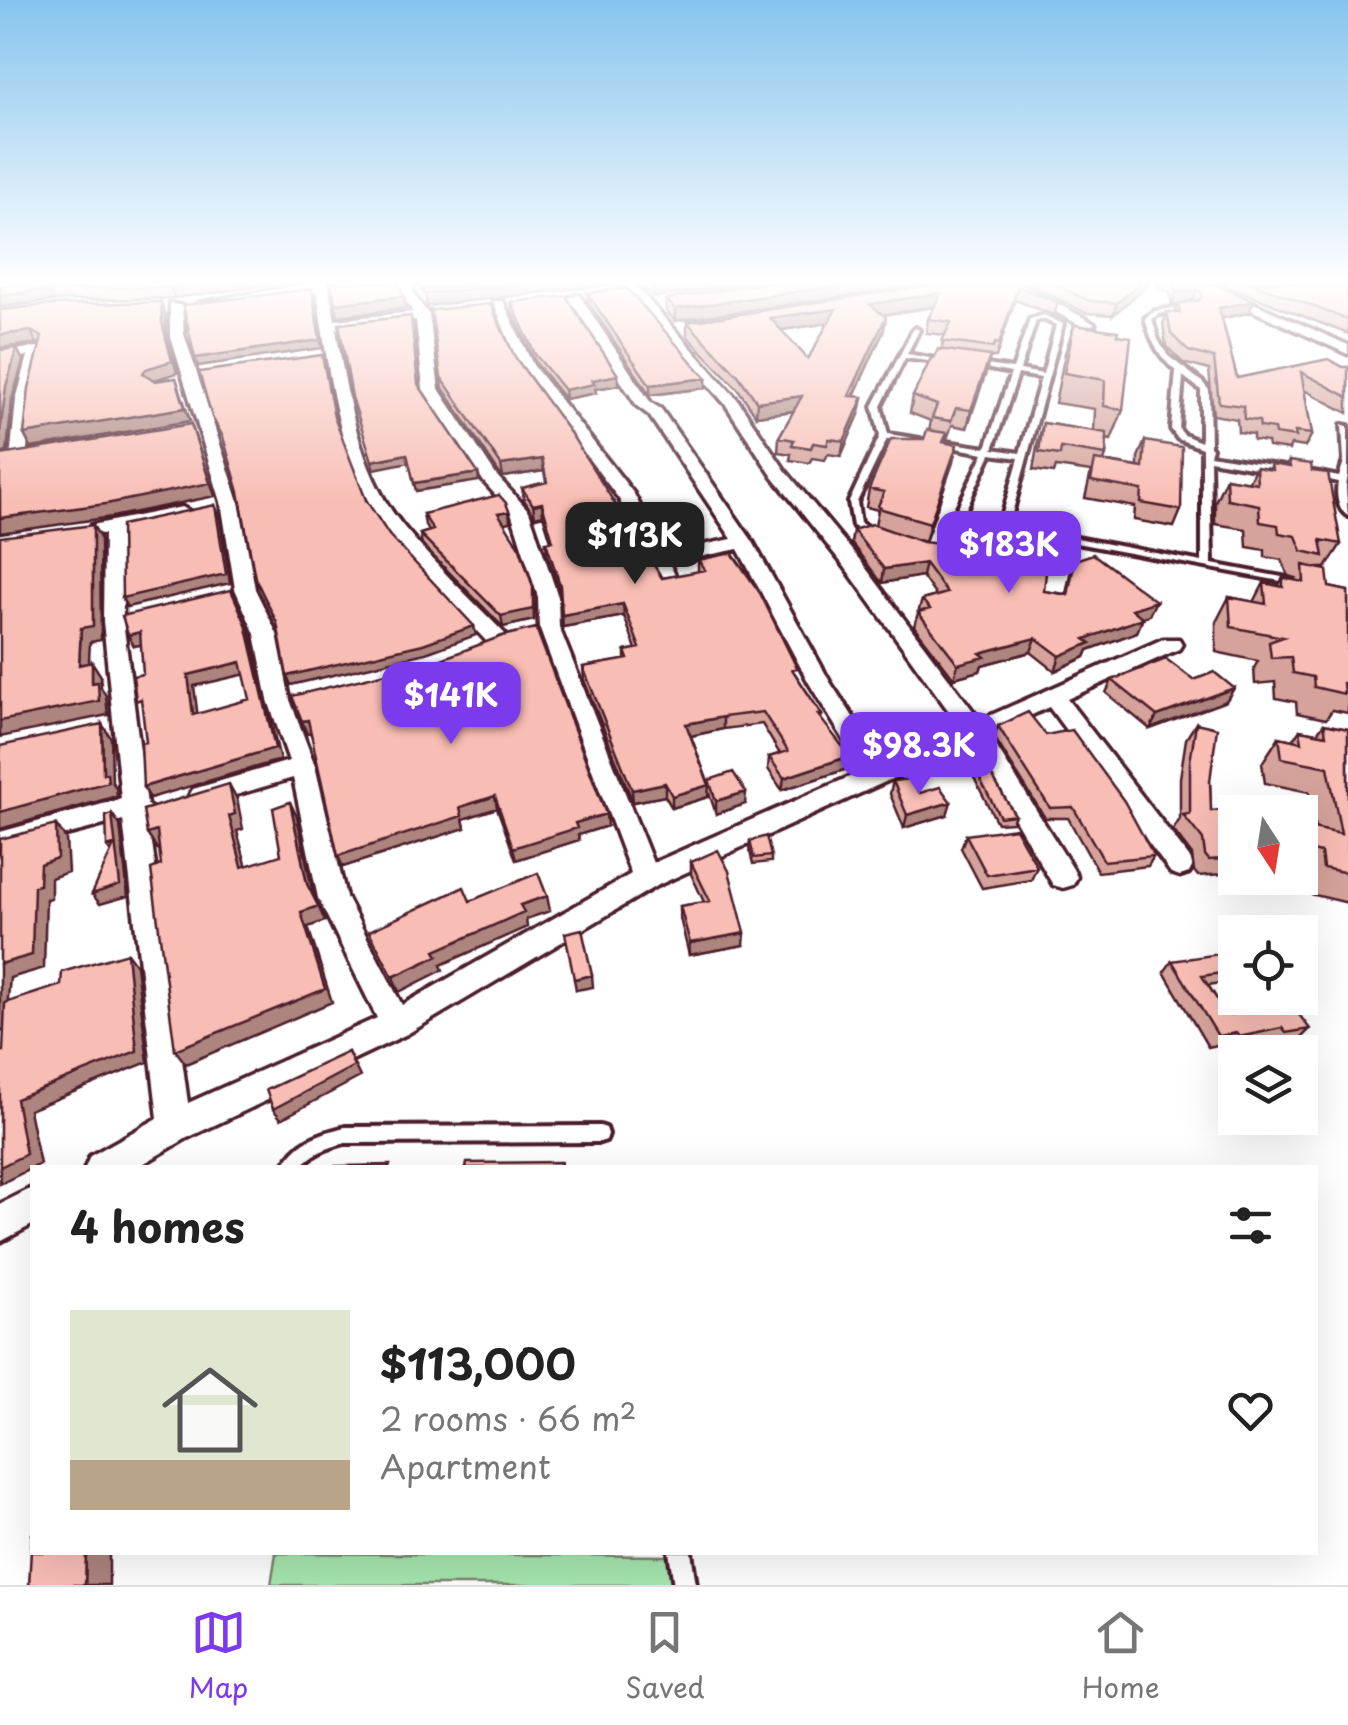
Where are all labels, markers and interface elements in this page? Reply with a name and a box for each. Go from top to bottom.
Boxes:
pin: $113K [565,502,705,587]
text: $113K [587,510,683,558]
pin: $183K [939,511,1079,596]
text: $183K [959,519,1059,567]
pin: $141K [381,662,521,747]
text: $141K [404,670,498,718]
pin: $98.3K [838,712,1000,797]
text: $98.3K [862,720,976,768]
north arrow [1218,795,1318,895]
map controls [1218,795,1318,1135]
button: locate [1218,915,1318,1015]
button: layers [1218,1035,1318,1135]
text: 4 homes [70,1194,245,1257]
icon: filters [1223,1198,1278,1253]
text: $113,000 [380,1331,576,1394]
icon: home [150,1350,270,1470]
icon: heart [1223,1383,1278,1438]
text: 2 rooms · 66 m² [380,1394,637,1442]
text: Apartment [380,1442,551,1490]
tab: Map [188,1605,248,1708]
tab: Saved [625,1605,705,1708]
tab: Home [1082,1605,1160,1708]

